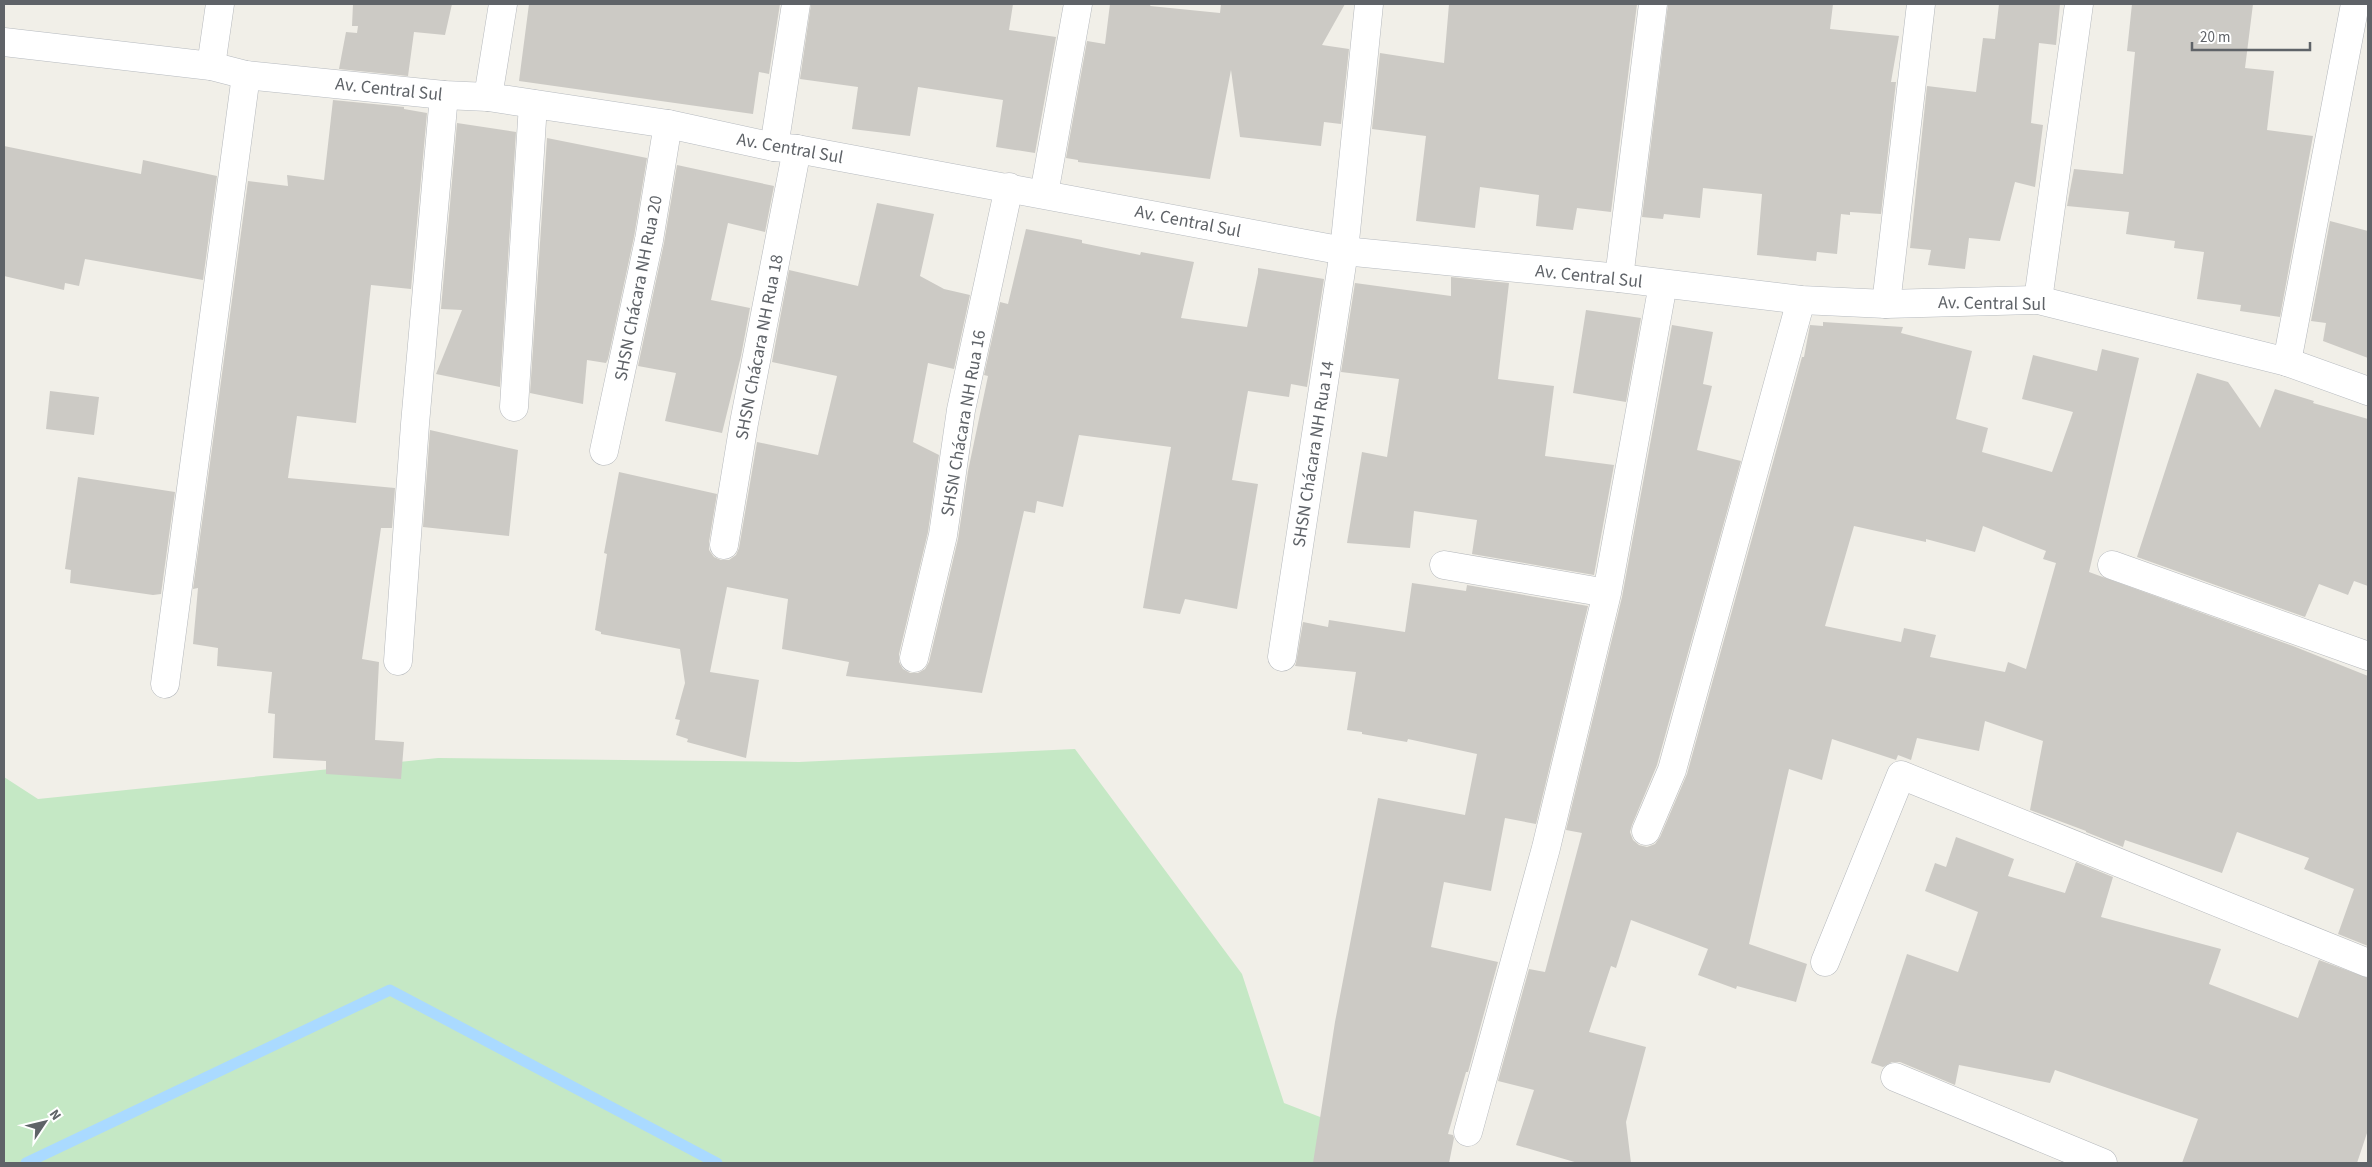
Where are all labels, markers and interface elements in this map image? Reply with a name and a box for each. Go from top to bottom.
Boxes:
scale bar [2192,20,2310,52]
text: 20 m [2200,27,2230,48]
street label: Av. Central Sul [334,71,444,108]
street label: Av. Central Sul [735,127,845,170]
street label: SHSN Chácara NH Rua 20 [608,193,669,383]
street label: Av. Central Sul [1133,199,1243,244]
street label: SHSN Chácara NH Rua 18 [729,252,790,442]
street label: Av. Central Sul [1534,258,1644,295]
street label: Av. Central Sul [1938,290,2046,317]
street label: SHSN Chácara NH Rua 16 [935,328,992,518]
street label: SHSN Chácara NH Rua 14 [1286,359,1341,549]
north arrow [20,1097,70,1147]
text: N [44,1106,66,1125]

